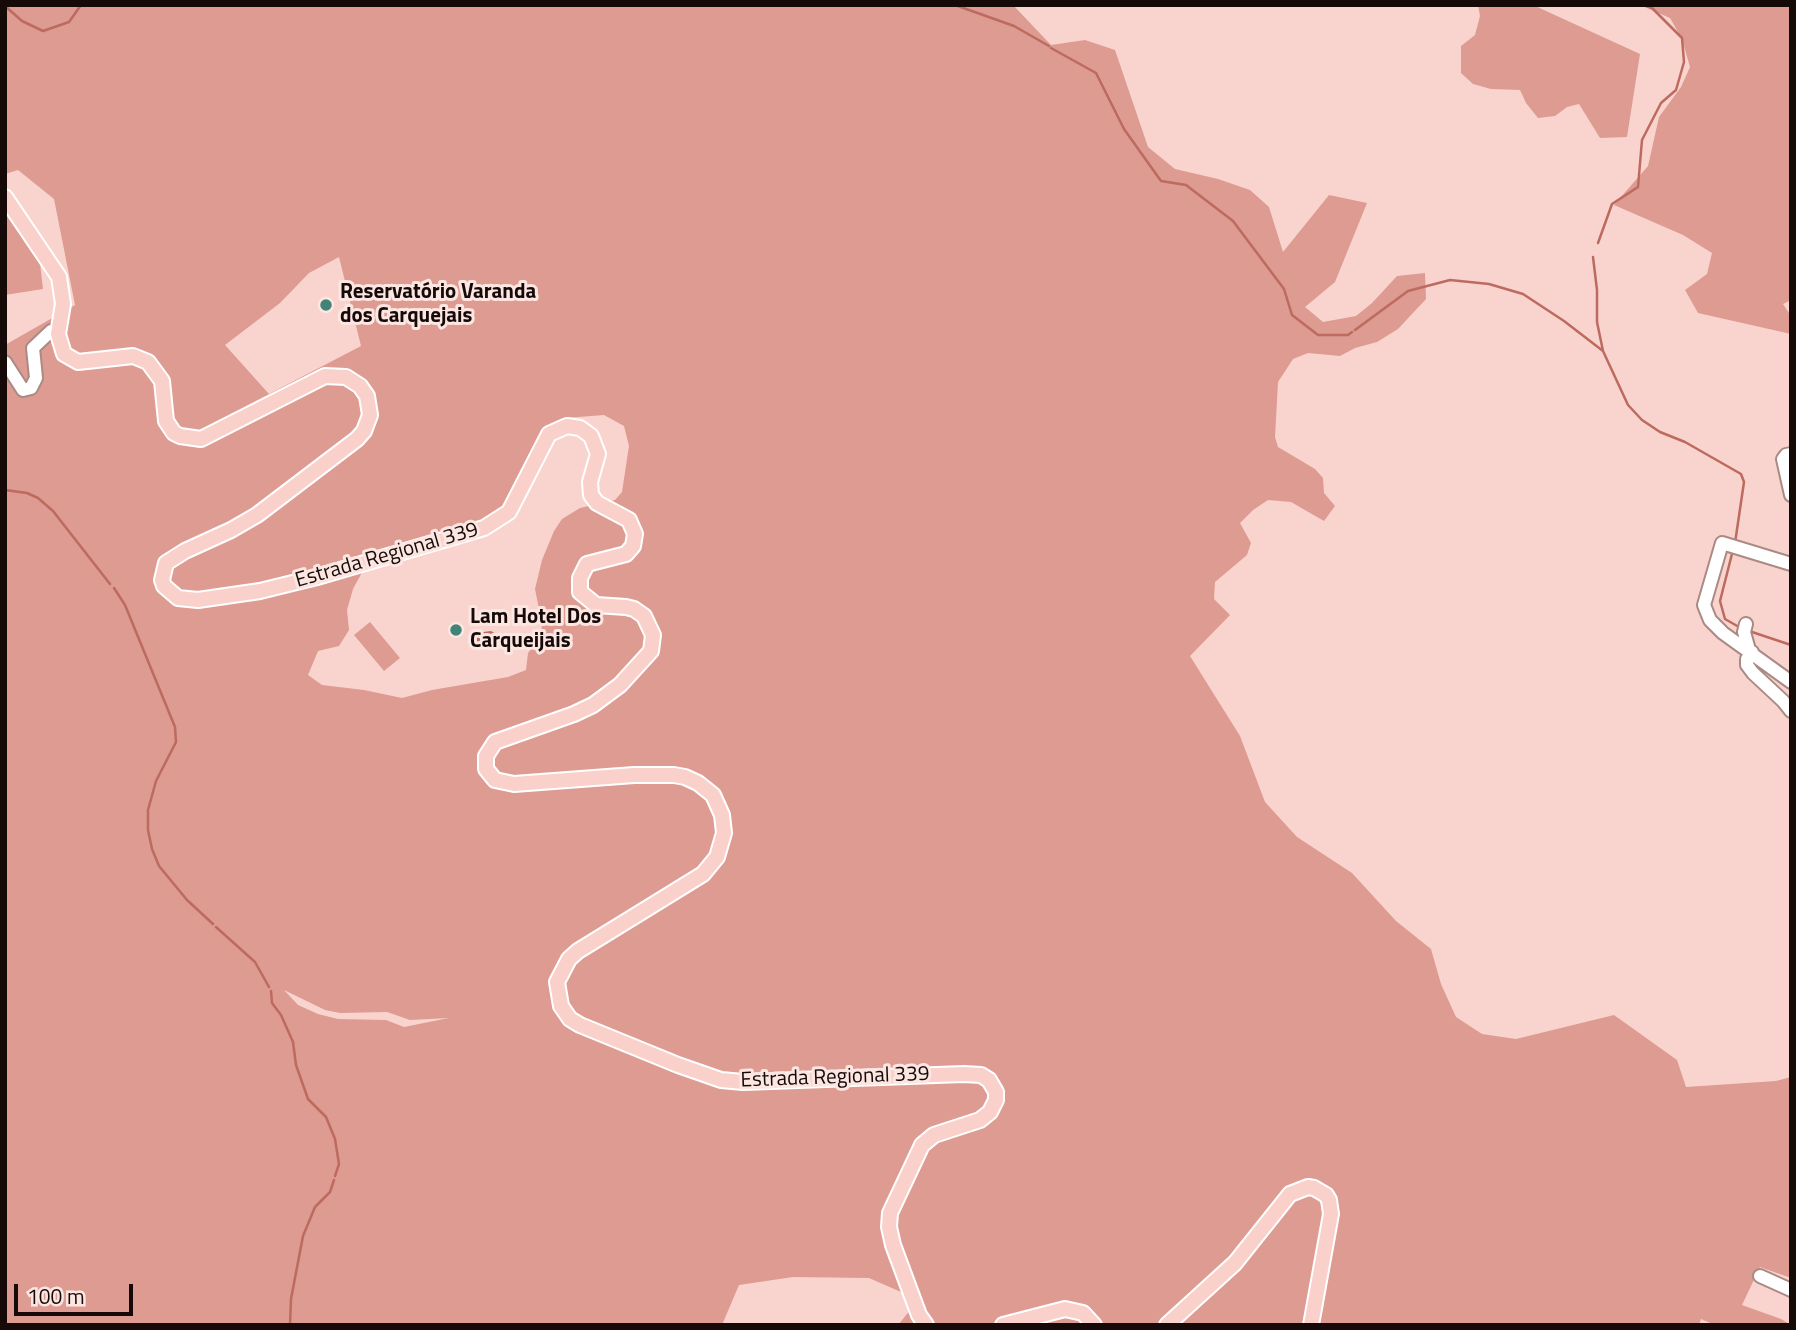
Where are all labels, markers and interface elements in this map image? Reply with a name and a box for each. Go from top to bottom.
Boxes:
place label: Reservatório Varanda dos Carquejais [340,280,536,330]
marker: Reservatório Varanda dos Carquejais [318,297,334,313]
street label: Estrada Regional 339 [293,518,481,594]
place label: Lam Hotel Dos Carqueijais [470,605,601,655]
marker: Lam Hotel Dos Carqueijais [448,622,464,638]
street label: Estrada Regional 339 [740,1062,930,1094]
scale bar [18,1270,136,1314]
text: 100 m [27,1280,84,1312]

